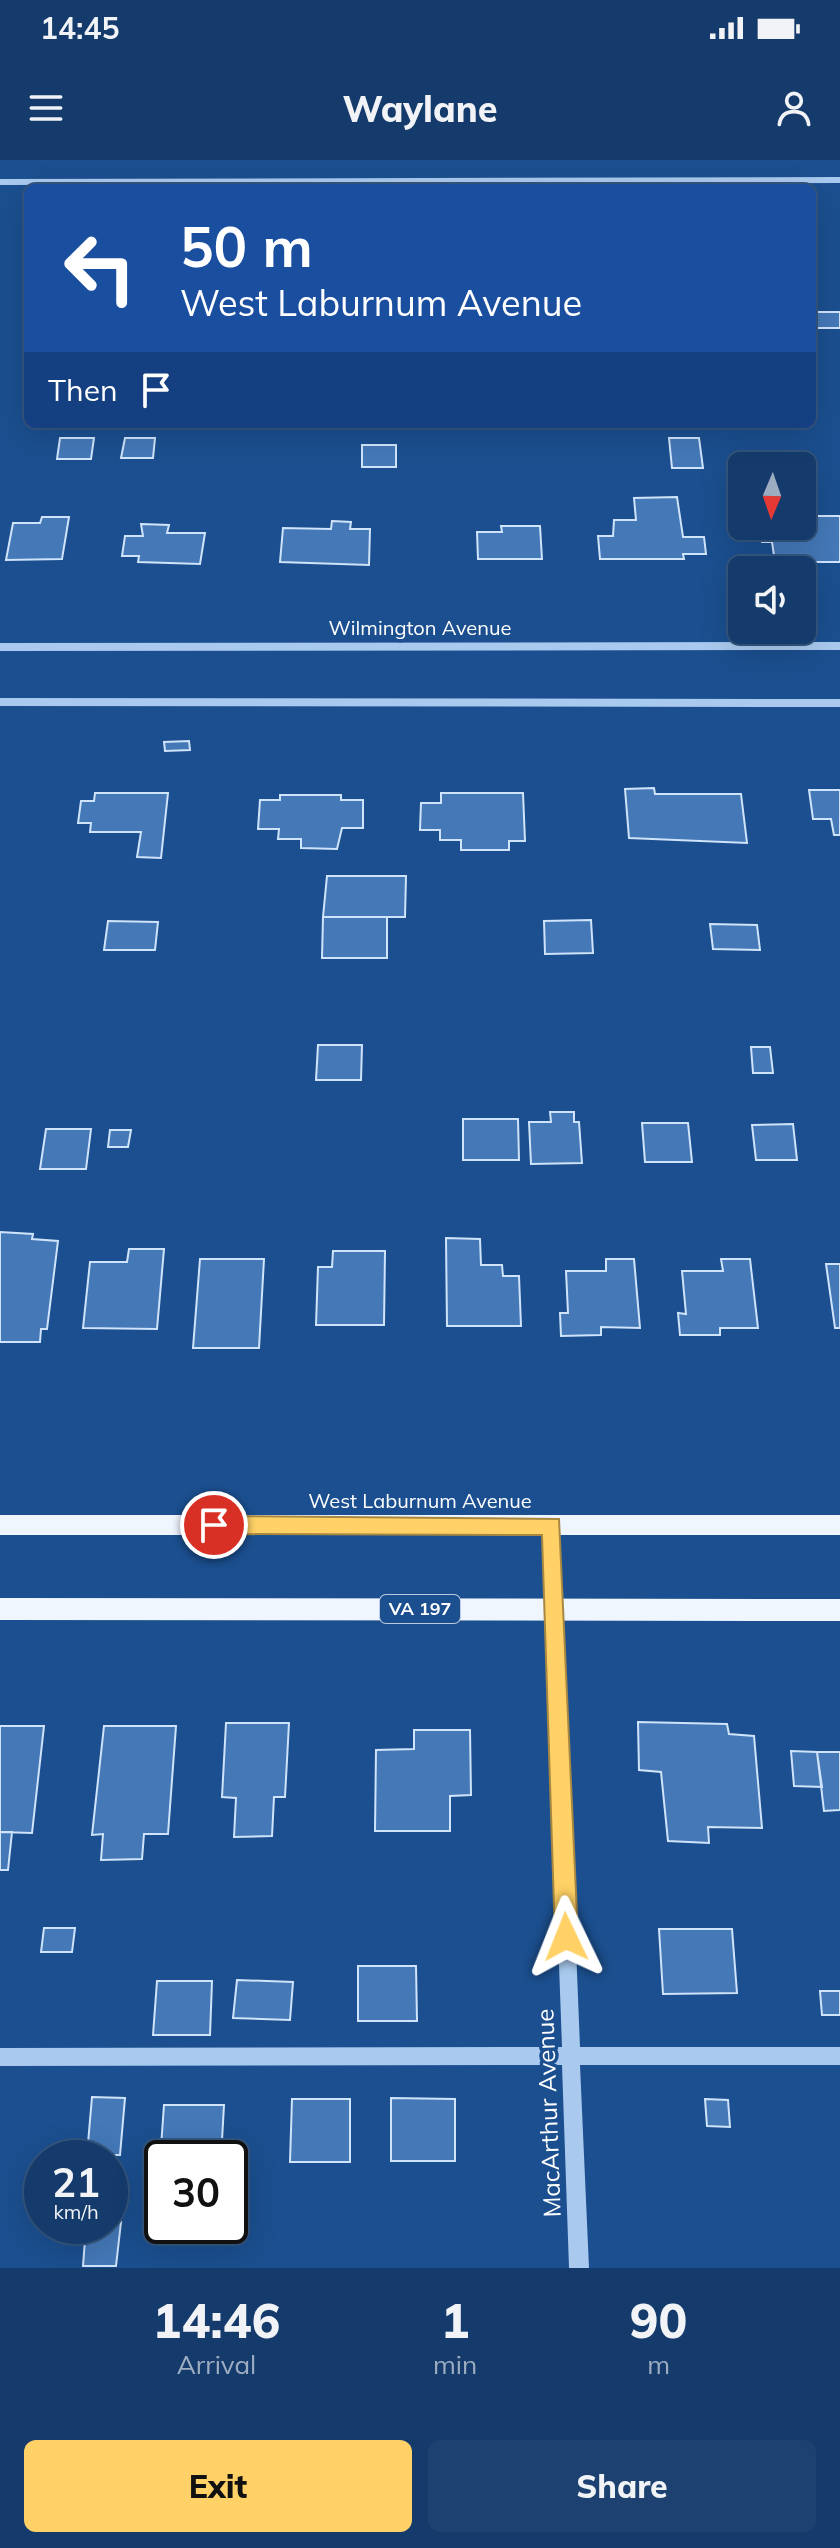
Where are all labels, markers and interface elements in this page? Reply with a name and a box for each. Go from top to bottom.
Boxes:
text: 14:45 [40,9,119,47]
icon: menu [24,86,68,130]
text: Waylane [342,86,498,131]
icon: person [772,86,816,130]
text: 50 m [180,211,313,281]
icon: left [48,216,152,320]
text: West Laburnum Avenue [180,280,582,325]
icon: arrive [134,368,178,412]
text: Then [48,371,118,409]
north arrow [728,452,816,540]
map controls [728,452,816,644]
button: sound [728,556,816,644]
street label: Wilmington Avenue [329,615,511,640]
street label: West Laburnum Avenue [308,1488,532,1513]
pin [180,1491,248,1559]
icon: arrive [192,1503,236,1547]
road number: VA 197 [380,1595,460,1623]
position arrow [524,1895,608,1979]
street label: MacArthur Avenue [529,2008,567,2218]
speed limit sign: 30 [144,2140,248,2244]
text: 21 [52,2157,100,2207]
text: km/h [53,2199,99,2224]
text: 14:46 [153,2290,280,2350]
text: 1 [441,2290,469,2350]
text: 90 [630,2290,687,2350]
text: Arrival [177,2348,256,2381]
text: min [433,2348,477,2381]
text: m [647,2348,670,2381]
button: Exit [24,2440,412,2532]
button: Share [428,2440,816,2532]

